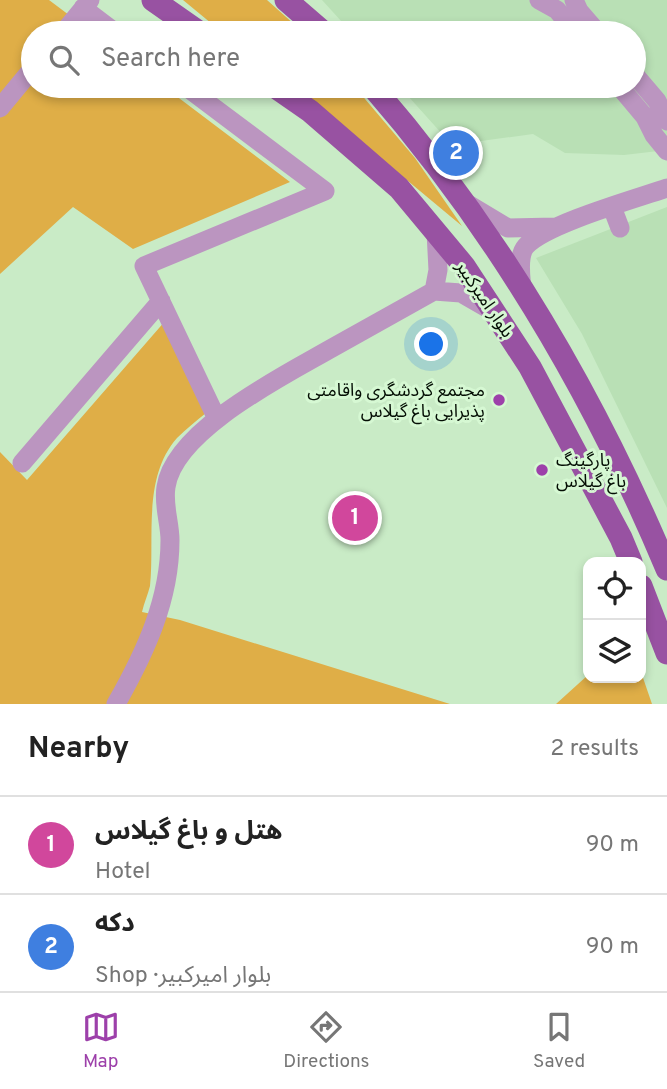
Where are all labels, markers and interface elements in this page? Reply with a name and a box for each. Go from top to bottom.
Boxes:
search box [21,21,646,98]
icon: search [45,41,83,79]
text: Search here [101,43,240,76]
pin: 2 [433,127,479,179]
street label: بلوار امیرکبیر [449,256,518,343]
your location [414,327,448,361]
place label: مجتمع گردشگری واقامتی پذیرایی باغ گیلاس [307,380,485,425]
marker: مجتمع گردشگری واقامتی پذیرایی باغ گیلاس [491,392,507,408]
place label: پارگینگ باغ گیلاس [556,450,626,495]
marker: پارگینگ باغ گیلاس [534,462,550,478]
pin: 1 [332,492,378,544]
map controls [583,557,646,683]
button: locate [583,557,646,620]
button: layers [583,620,646,683]
text: Nearby [28,731,129,768]
text: 2 results [550,735,639,764]
text: هتل و باغ گیلاس [95,816,282,849]
text: 1 [46,831,56,860]
text: 90 m [586,831,639,860]
text: Hotel [95,858,151,887]
text: دکه [95,908,135,941]
text: 2 [44,933,58,962]
text: 90 m [586,933,639,962]
text: Shop · بلوار امیرکبیر [95,962,271,991]
tab: Map [82,1008,120,1074]
tab: Directions [283,1008,370,1074]
tab: Saved [533,1008,585,1074]

